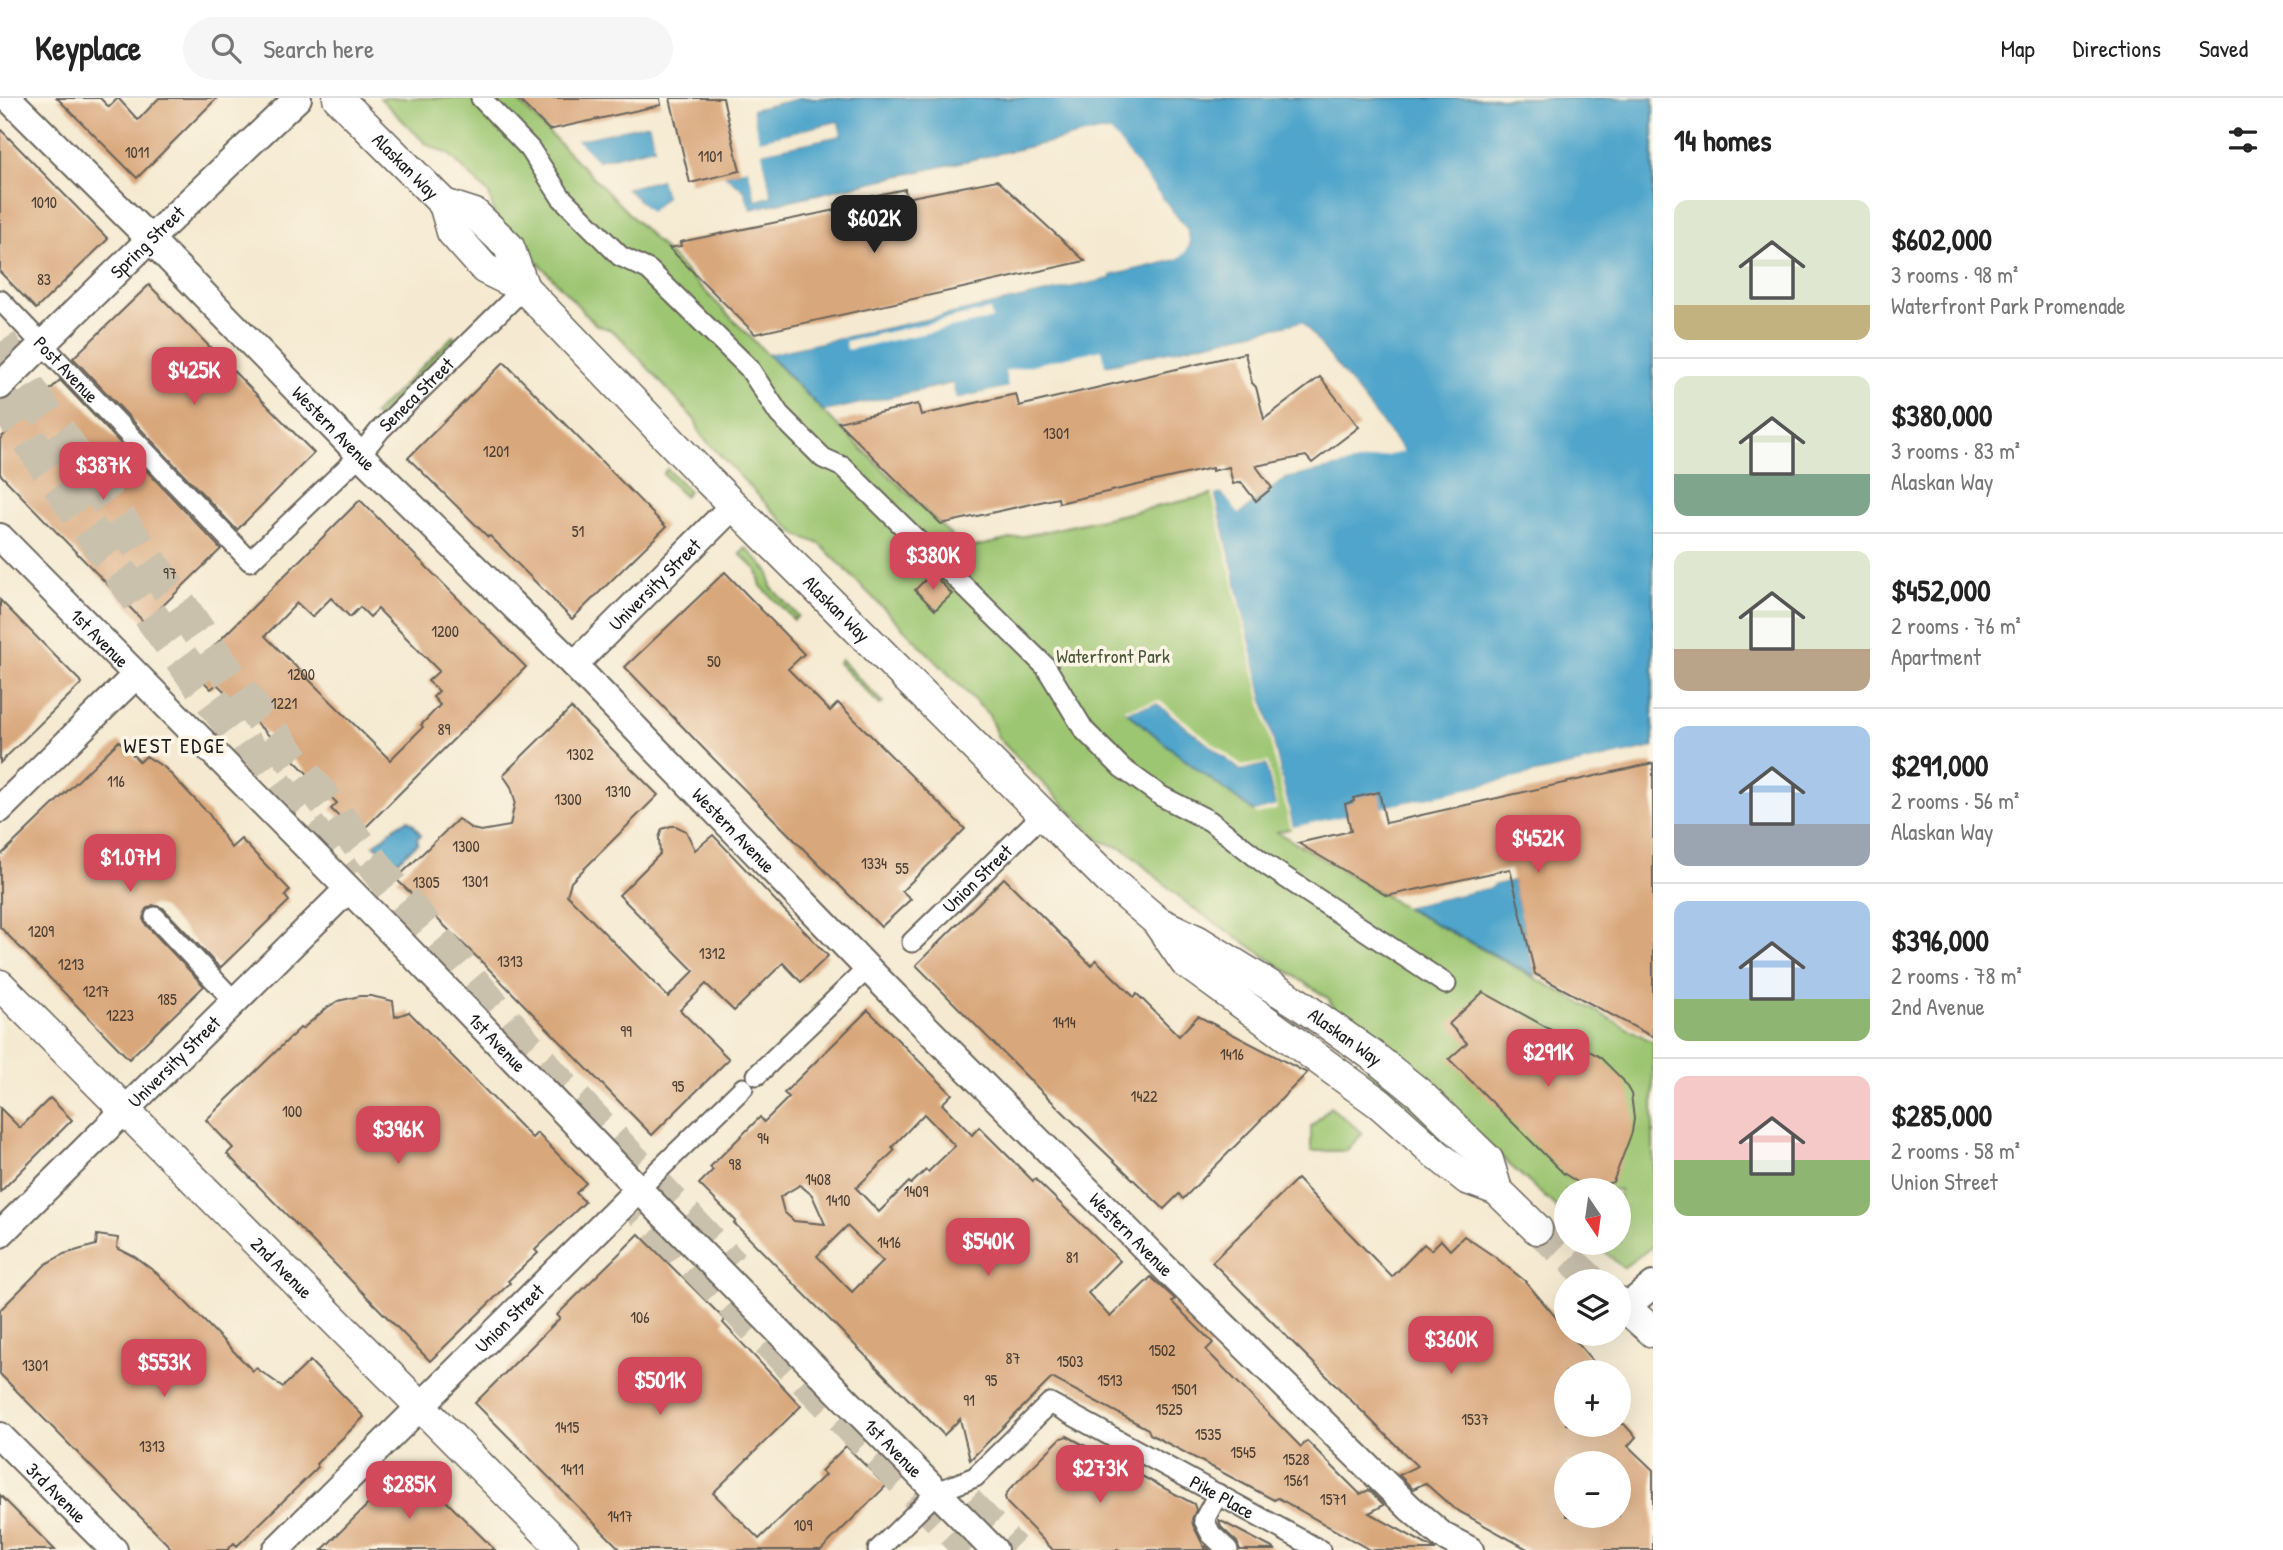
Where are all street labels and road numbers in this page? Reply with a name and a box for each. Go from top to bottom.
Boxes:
street label: Alaskan Way [367,127,445,205]
street label: Spring Street [104,200,190,284]
street label: Post Avenue [28,330,105,409]
street label: Seneca Street [373,351,460,437]
street label: Western Avenue [287,380,382,477]
street label: University Street [603,532,707,636]
street label: Alaskan Way [798,569,876,648]
street label: 1st Avenue [65,603,135,673]
street label: Western Avenue [687,782,781,879]
street label: Union Street [936,838,1018,919]
street label: Alaskan Way [1303,1001,1388,1072]
street label: 1st Avenue [463,1007,533,1078]
street label: University Street [122,1009,226,1113]
street label: Western Avenue [1084,1186,1180,1282]
street label: 2nd Avenue [245,1231,319,1304]
street label: Union Street [469,1277,550,1358]
street label: 1st Avenue [858,1413,929,1484]
street label: 3rd Avenue [21,1457,93,1529]
street label: Pike Place [1185,1469,1259,1525]

